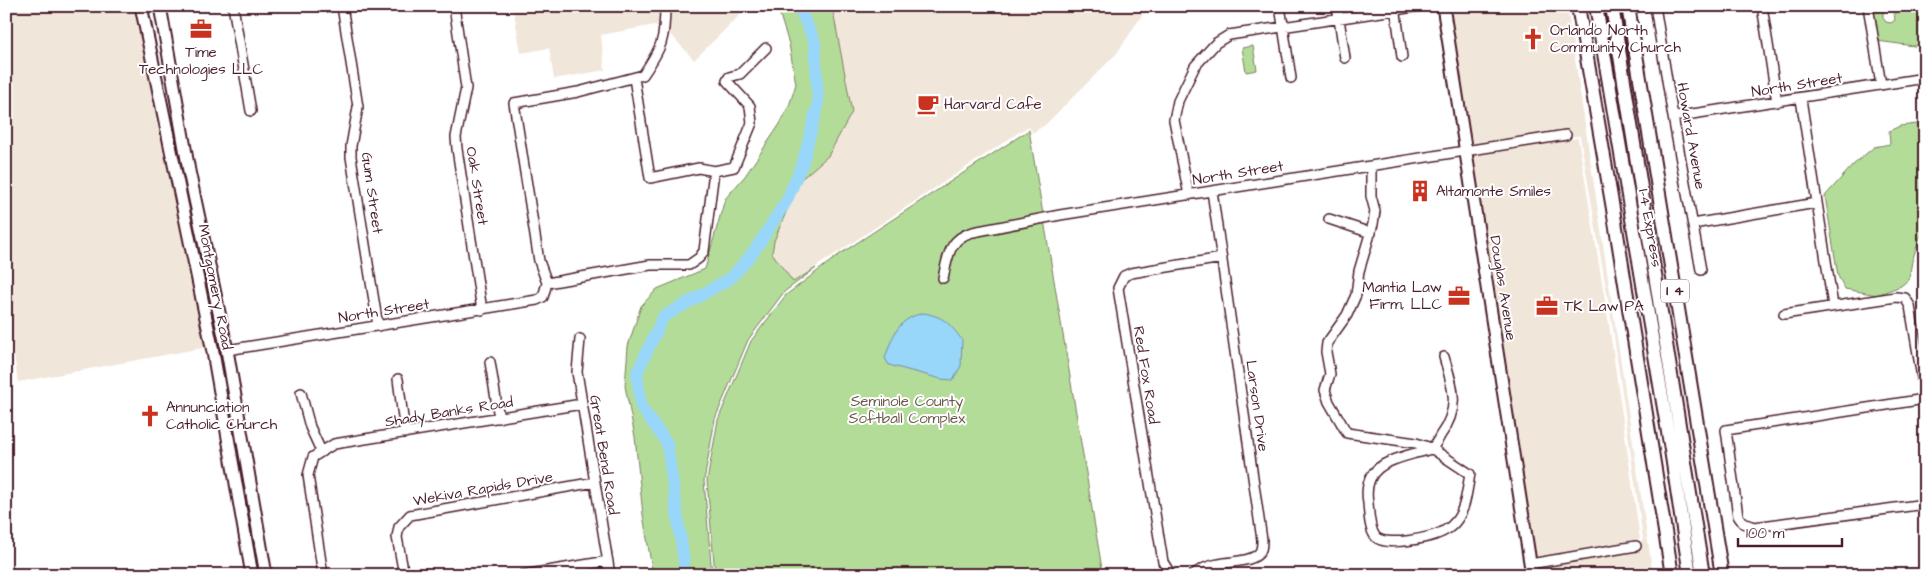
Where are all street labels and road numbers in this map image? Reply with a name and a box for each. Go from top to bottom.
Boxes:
street label: North Street [1750,67,1844,103]
street label: Howard Avenue [1671,81,1711,191]
street label: Oak Street [460,145,494,227]
street label: Gum Street [356,151,388,235]
street label: North Street [1191,155,1285,191]
street label: I-4 Express [1633,187,1667,269]
street label: Montgomery Road [192,222,238,352]
street label: Douglas Avenue [1483,234,1522,342]
road number: I 4 [1661,280,1689,302]
street label: North Street [337,293,431,329]
street label: Red Fox Road [1128,325,1164,426]
street label: Larson Drive [1240,359,1274,453]
street label: Shady Banks Road [383,391,515,433]
street label: Great Bend Road [584,394,624,517]
street label: Wekiva Rapids Drive [412,466,554,512]

